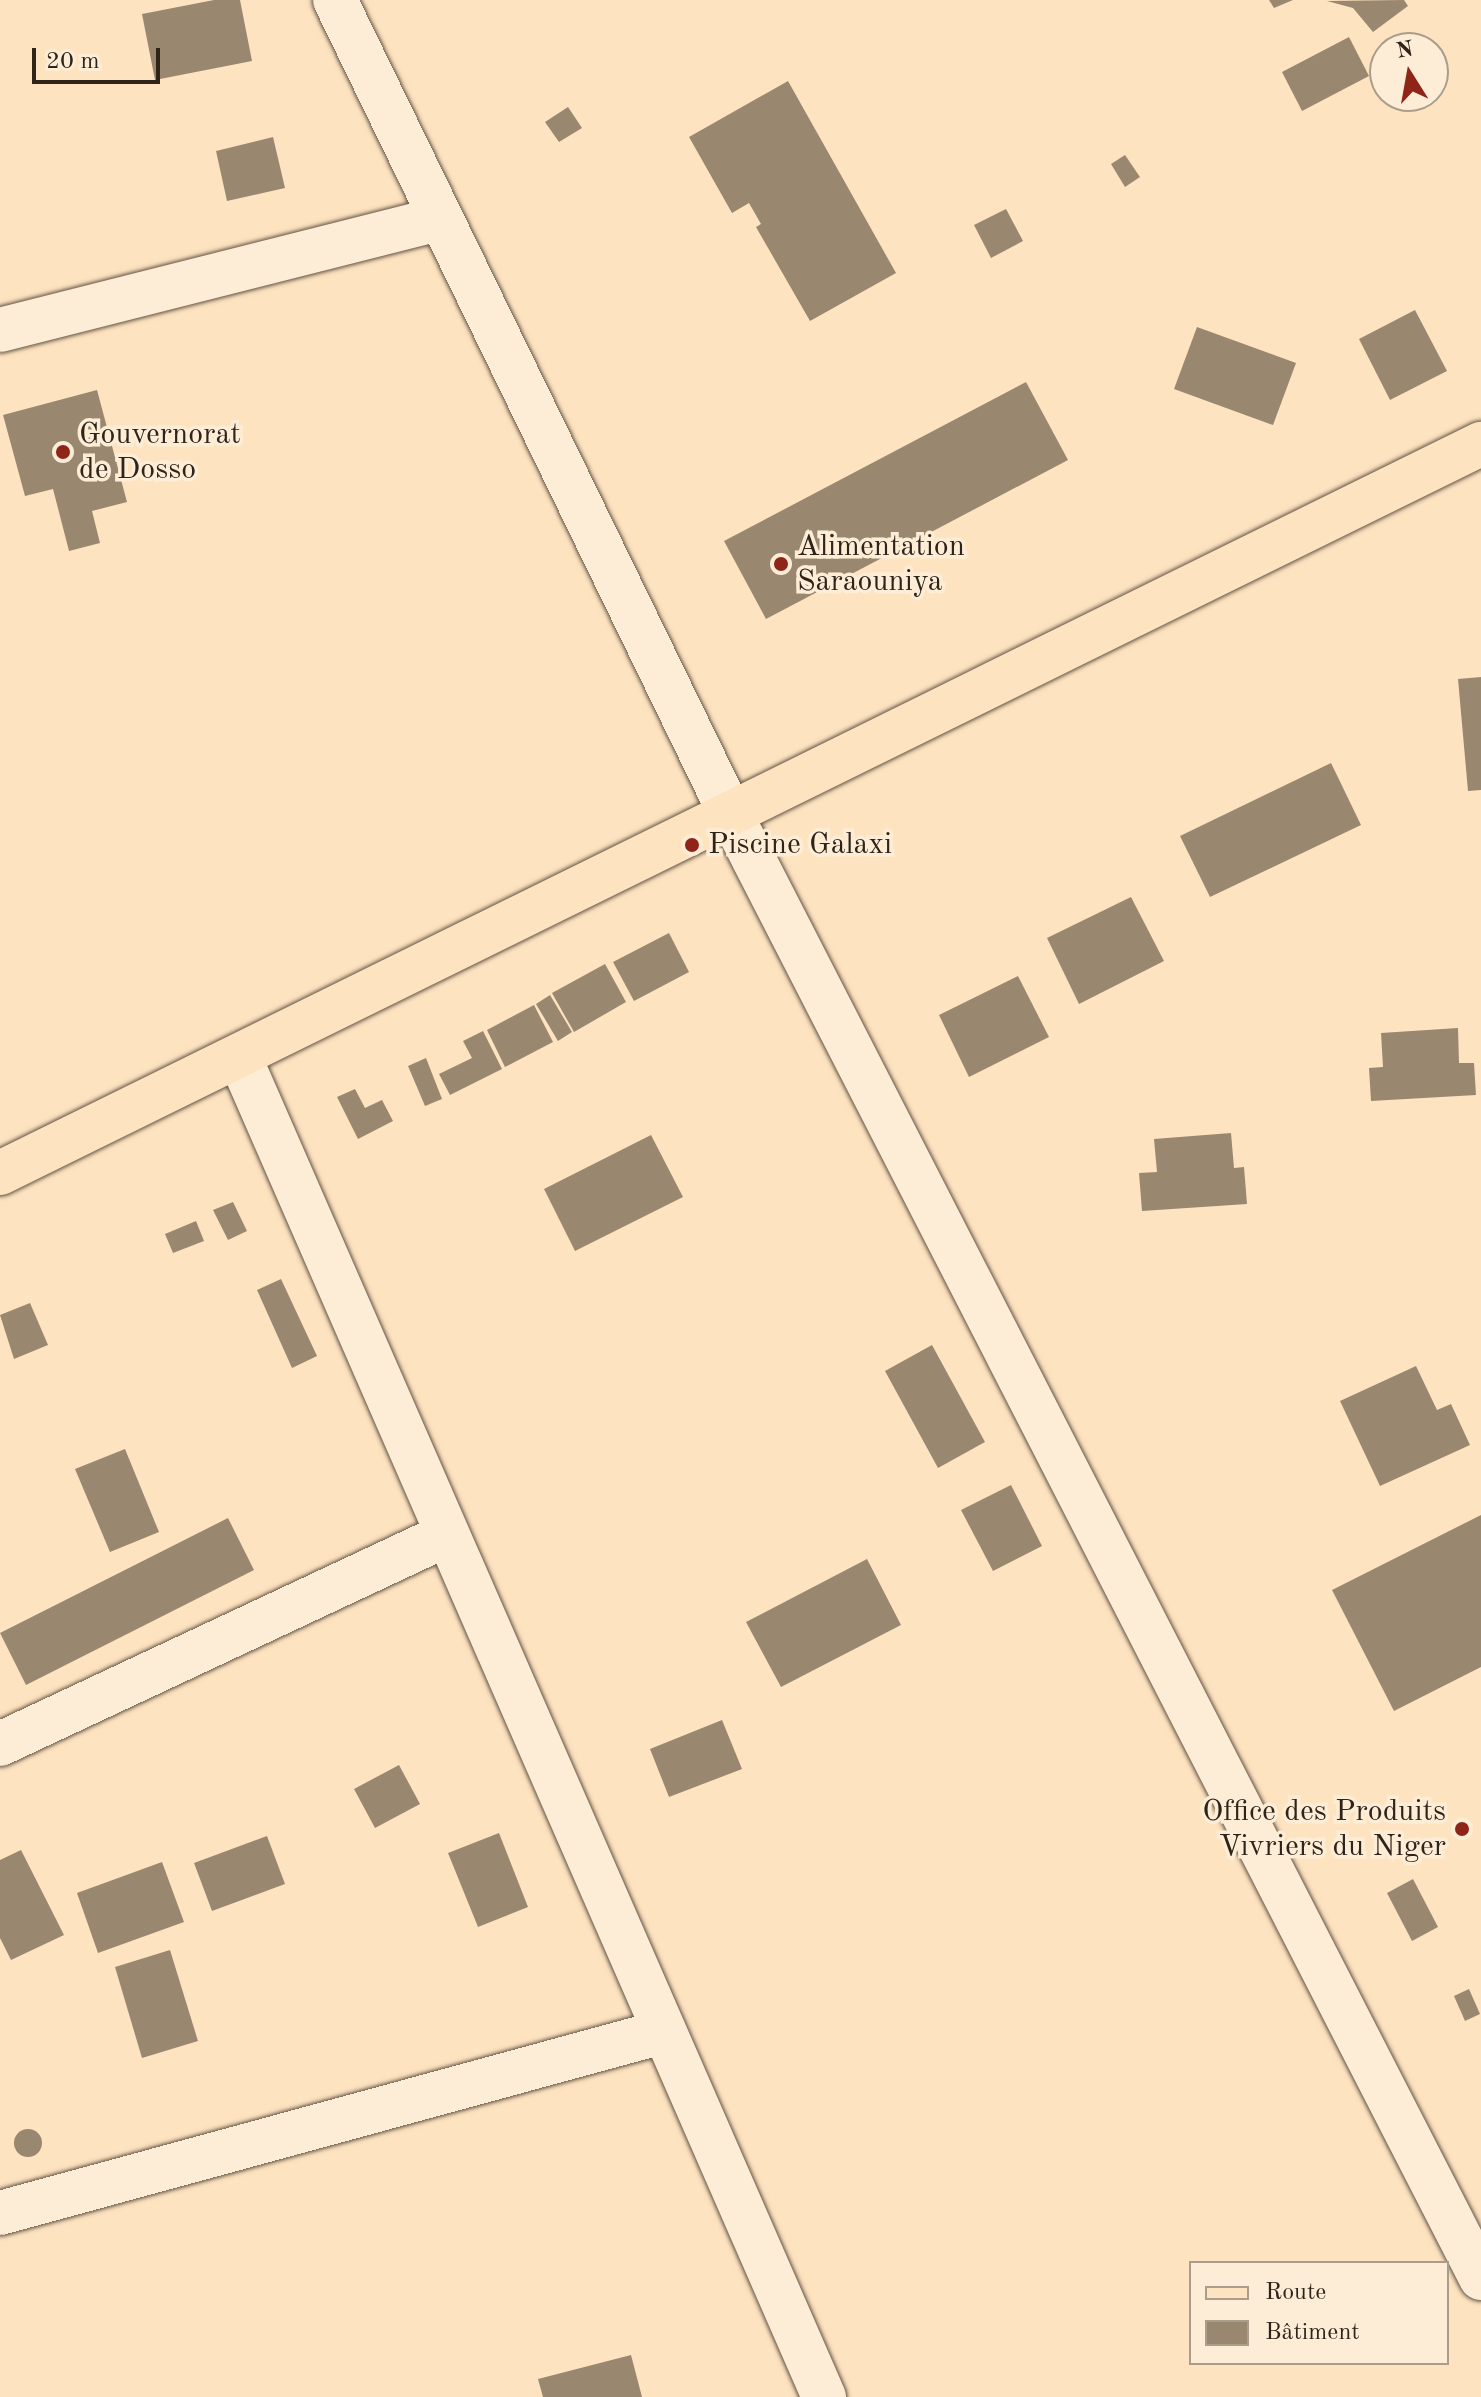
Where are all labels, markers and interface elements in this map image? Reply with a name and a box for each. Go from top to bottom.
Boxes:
scale bar [36,32,164,82]
north arrow [1369,32,1449,112]
text: N [1394,38,1415,63]
text: 20 m [46,50,100,74]
place label: Gouvernorat de Dosso [79,417,241,488]
marker: Gouvernorat de Dosso [54,443,72,461]
place label: Alimentation Saraouniya [797,529,965,600]
marker: Alimentation Saraouniya [772,555,790,573]
place label: Piscine Galaxi [708,827,892,863]
marker: Piscine Galaxi [683,836,701,854]
place label: Office des Produits Vivriers du Niger [1202,1794,1446,1864]
marker: Office des Produits Vivriers du Niger [1453,1820,1471,1838]
legend [1189,2261,1449,2365]
text: Route [1265,2281,1326,2305]
text: Bâtiment [1265,2321,1360,2345]

